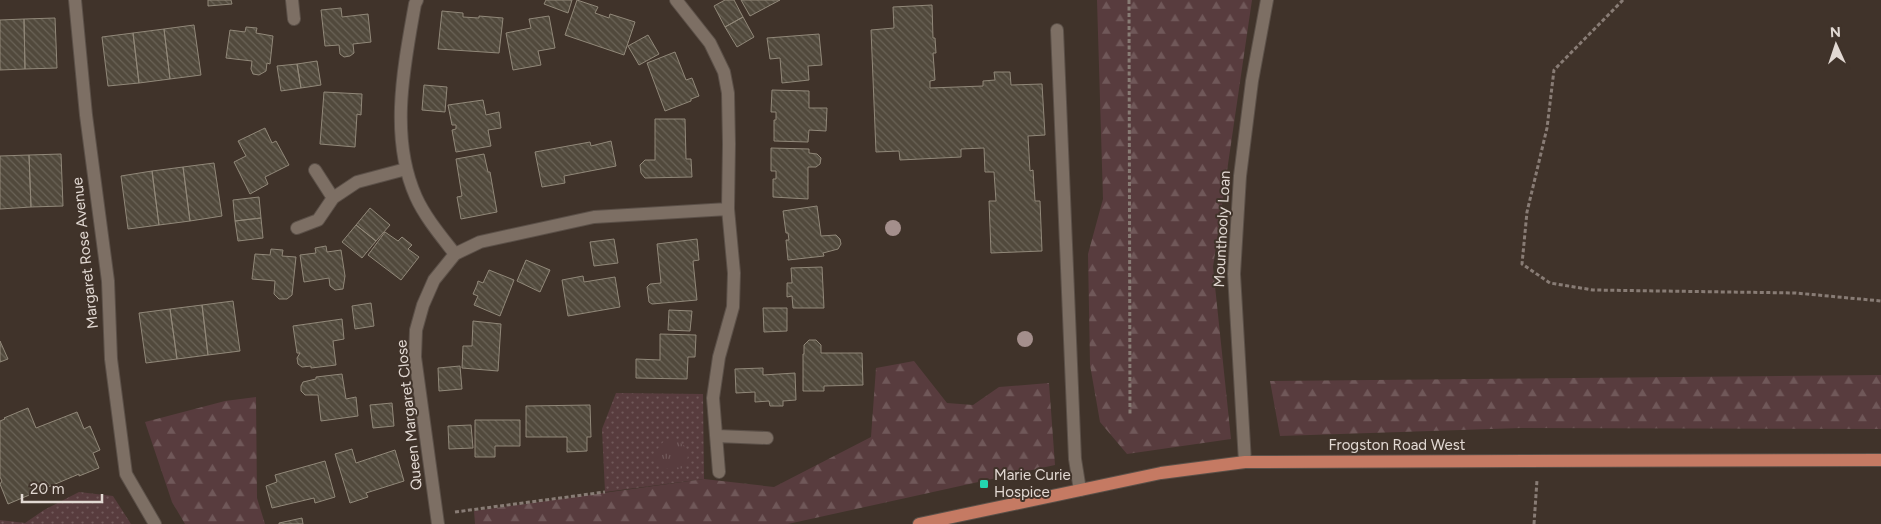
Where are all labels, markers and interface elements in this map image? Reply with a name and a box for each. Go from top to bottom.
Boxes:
north arrow [1811,20,1861,70]
text: N [1829,24,1841,41]
street label: Mounthooly Loan [1210,170,1234,288]
street label: Margaret Rose Avenue [68,176,102,330]
street label: Queen Margaret Close [392,339,426,491]
street label: Frogston Road West [1329,436,1466,454]
place label: Marie Curie Hospice [994,466,1071,501]
scale bar [22,472,102,504]
marker: Marie Curie Hospice [978,478,990,490]
text: 20 m [30,480,64,498]

